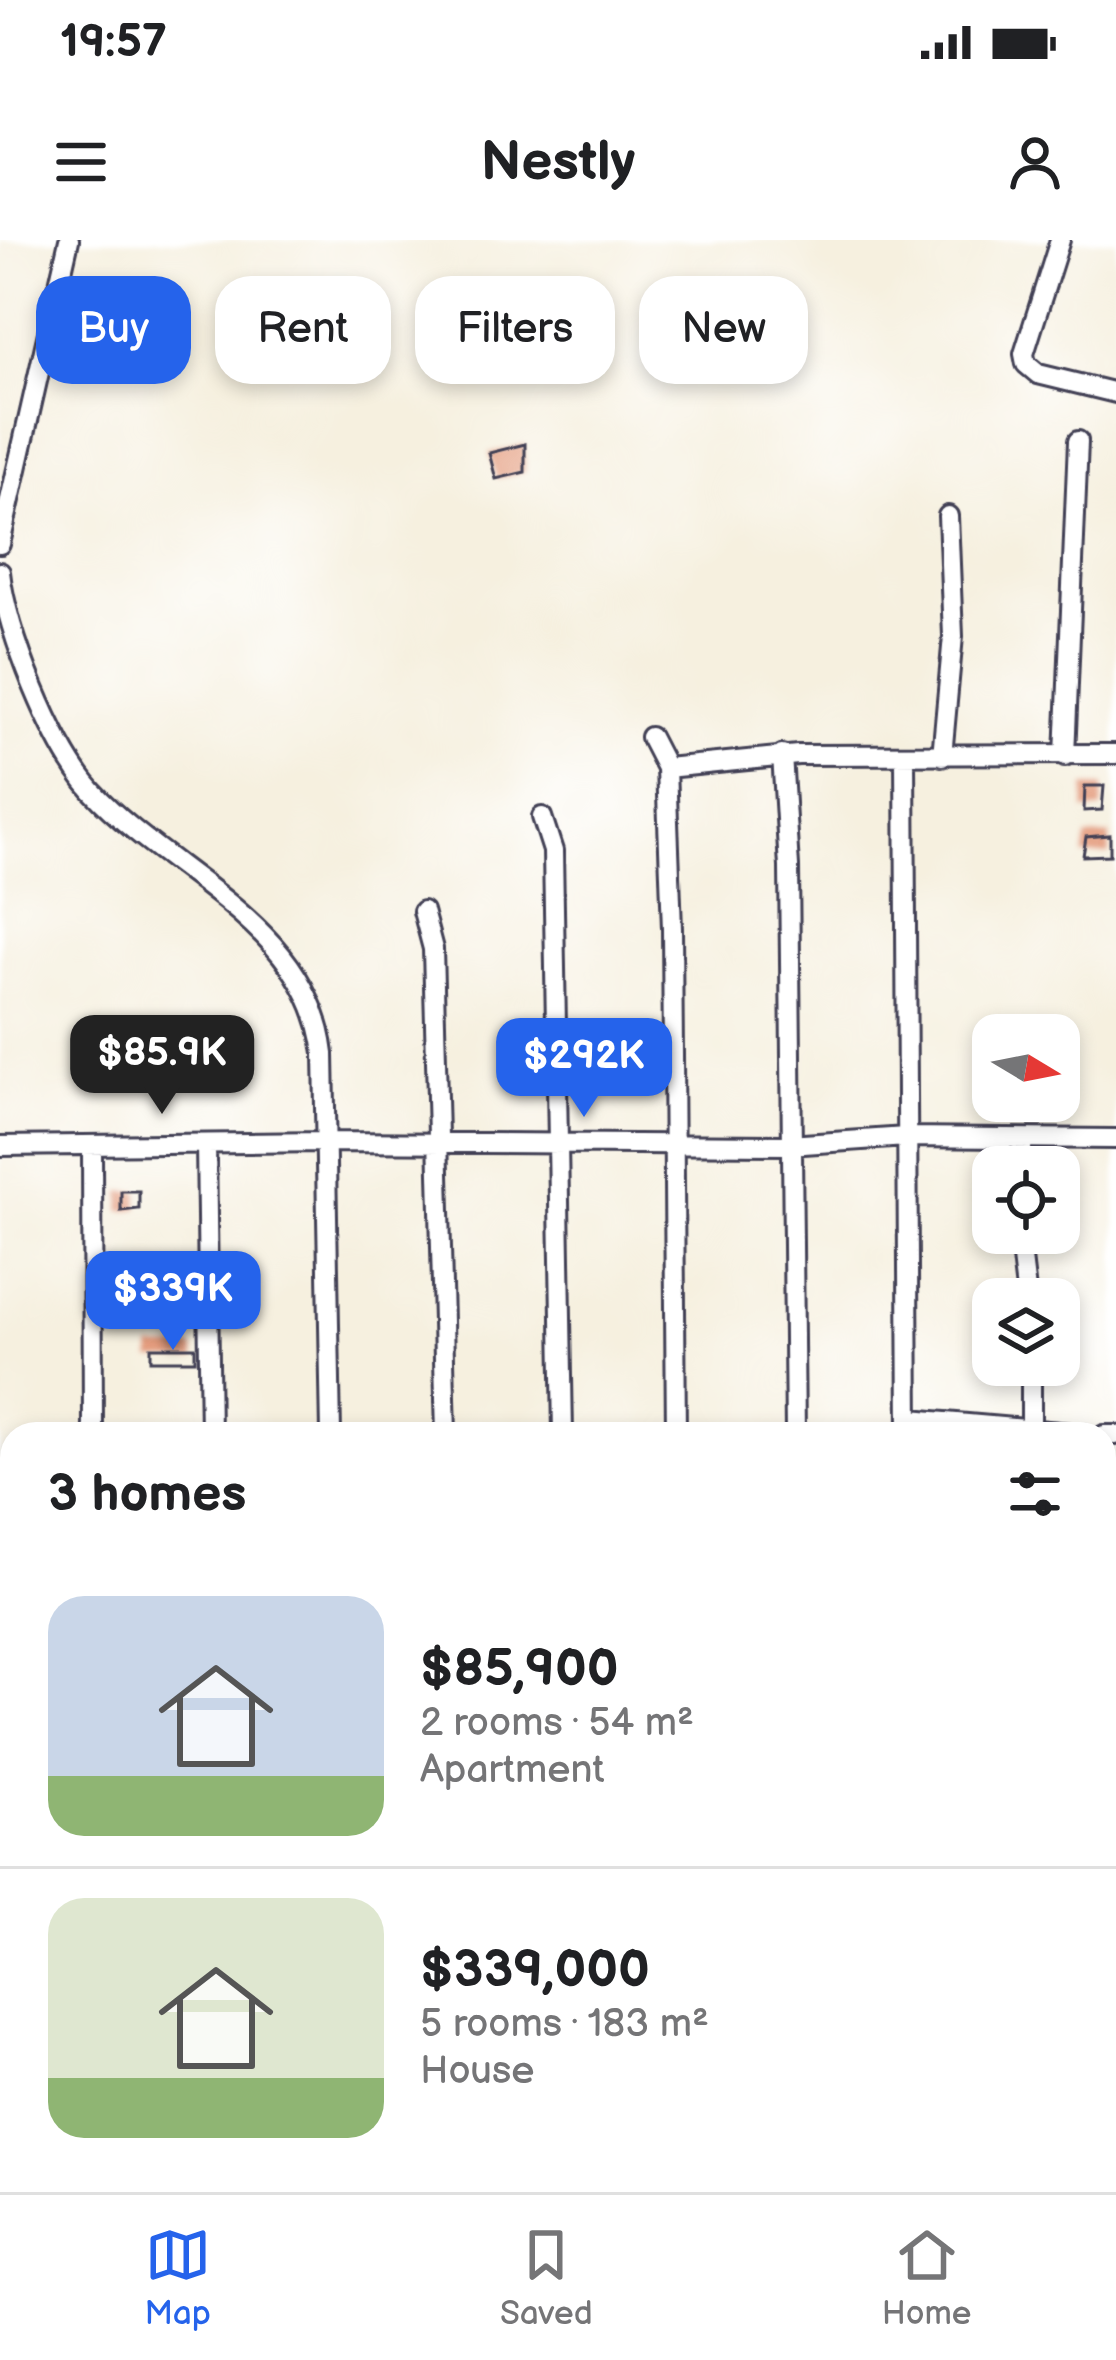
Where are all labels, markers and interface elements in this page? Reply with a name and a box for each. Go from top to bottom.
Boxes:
text: 19:57 [60,15,167,70]
icon: menu [48,129,114,195]
icon: person [1002,129,1068,195]
text: Nestly [481,130,635,195]
chip: Buy [36,276,191,384]
chip: Rent [215,276,391,384]
chip: Filters [415,276,615,384]
chip: New [639,276,808,384]
north arrow [972,1014,1080,1122]
map controls [972,1014,1080,1386]
pin: $85.9K [64,1015,260,1117]
pin: $292K [500,1018,668,1120]
text: $85.9K [97,1030,227,1077]
text: $292K [523,1033,645,1080]
button: locate [972,1146,1080,1254]
pin: $339K [89,1251,257,1353]
text: $339K [113,1266,233,1313]
button: layers [972,1278,1080,1386]
icon: filters [1002,1461,1068,1527]
text: 3 homes [48,1464,246,1525]
text: $85,900 [420,1639,618,1700]
icon: home [144,1644,288,1788]
text: 2 rooms · 54 m² [420,1700,694,1747]
text: Apartment [420,1747,604,1794]
text: $339,000 [420,1940,650,2001]
icon: home [144,1946,288,2090]
text: 5 rooms · 183 m² [420,2001,709,2048]
text: House [420,2048,534,2095]
tab: Map [145,2222,211,2334]
tab: Saved [500,2222,593,2334]
tab: Home [882,2222,971,2334]

